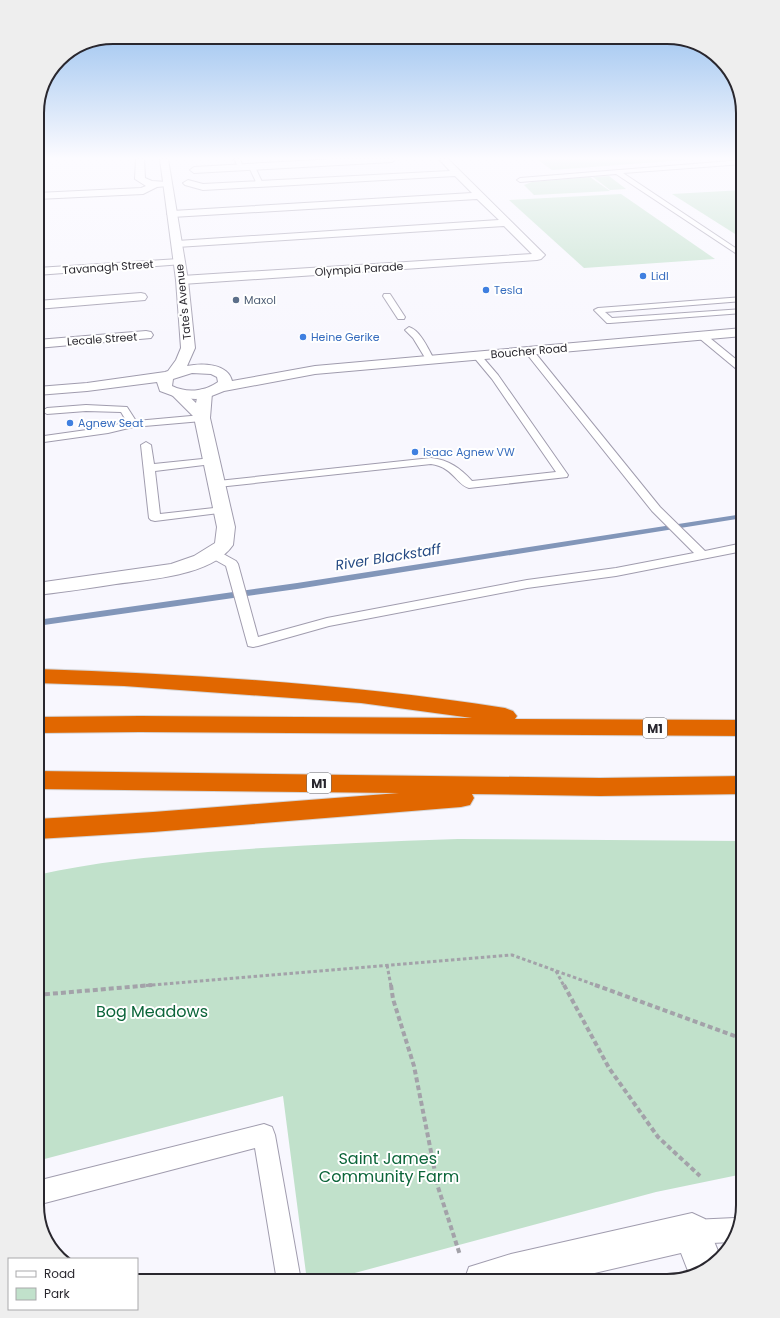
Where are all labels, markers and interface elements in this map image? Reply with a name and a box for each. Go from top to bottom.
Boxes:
street label: Tavanagh Street [62,256,154,278]
street label: Olympia Parade [314,258,404,280]
street label: Tate's Avenue [171,263,195,341]
place label: Lidl [651,268,669,284]
marker: Lidl [638,271,648,281]
place label: Tesla [494,282,523,298]
marker: Tesla [481,285,491,295]
place label: Maxol [244,292,276,308]
marker: Maxol [231,295,241,305]
street label: Lecale Street [66,329,138,349]
place label: Heine Gerike [311,329,380,345]
marker: Heine Gerike [298,332,308,342]
street label: Boucher Road [490,340,568,362]
place label: Agnew Seat [78,415,143,431]
marker: Agnew Seat [65,418,75,428]
place label: Isaac Agnew VW [423,444,515,460]
marker: Isaac Agnew VW [410,447,420,457]
water label: River Blackstaff [334,539,443,575]
road number: M1 [643,718,667,738]
road number: M1 [307,773,331,793]
park label: Bog Meadows [96,1000,208,1023]
park label: Saint James' Community Farm [319,1147,459,1188]
legend [8,1258,138,1310]
text: Road [44,1265,75,1282]
text: Park [44,1285,71,1302]

